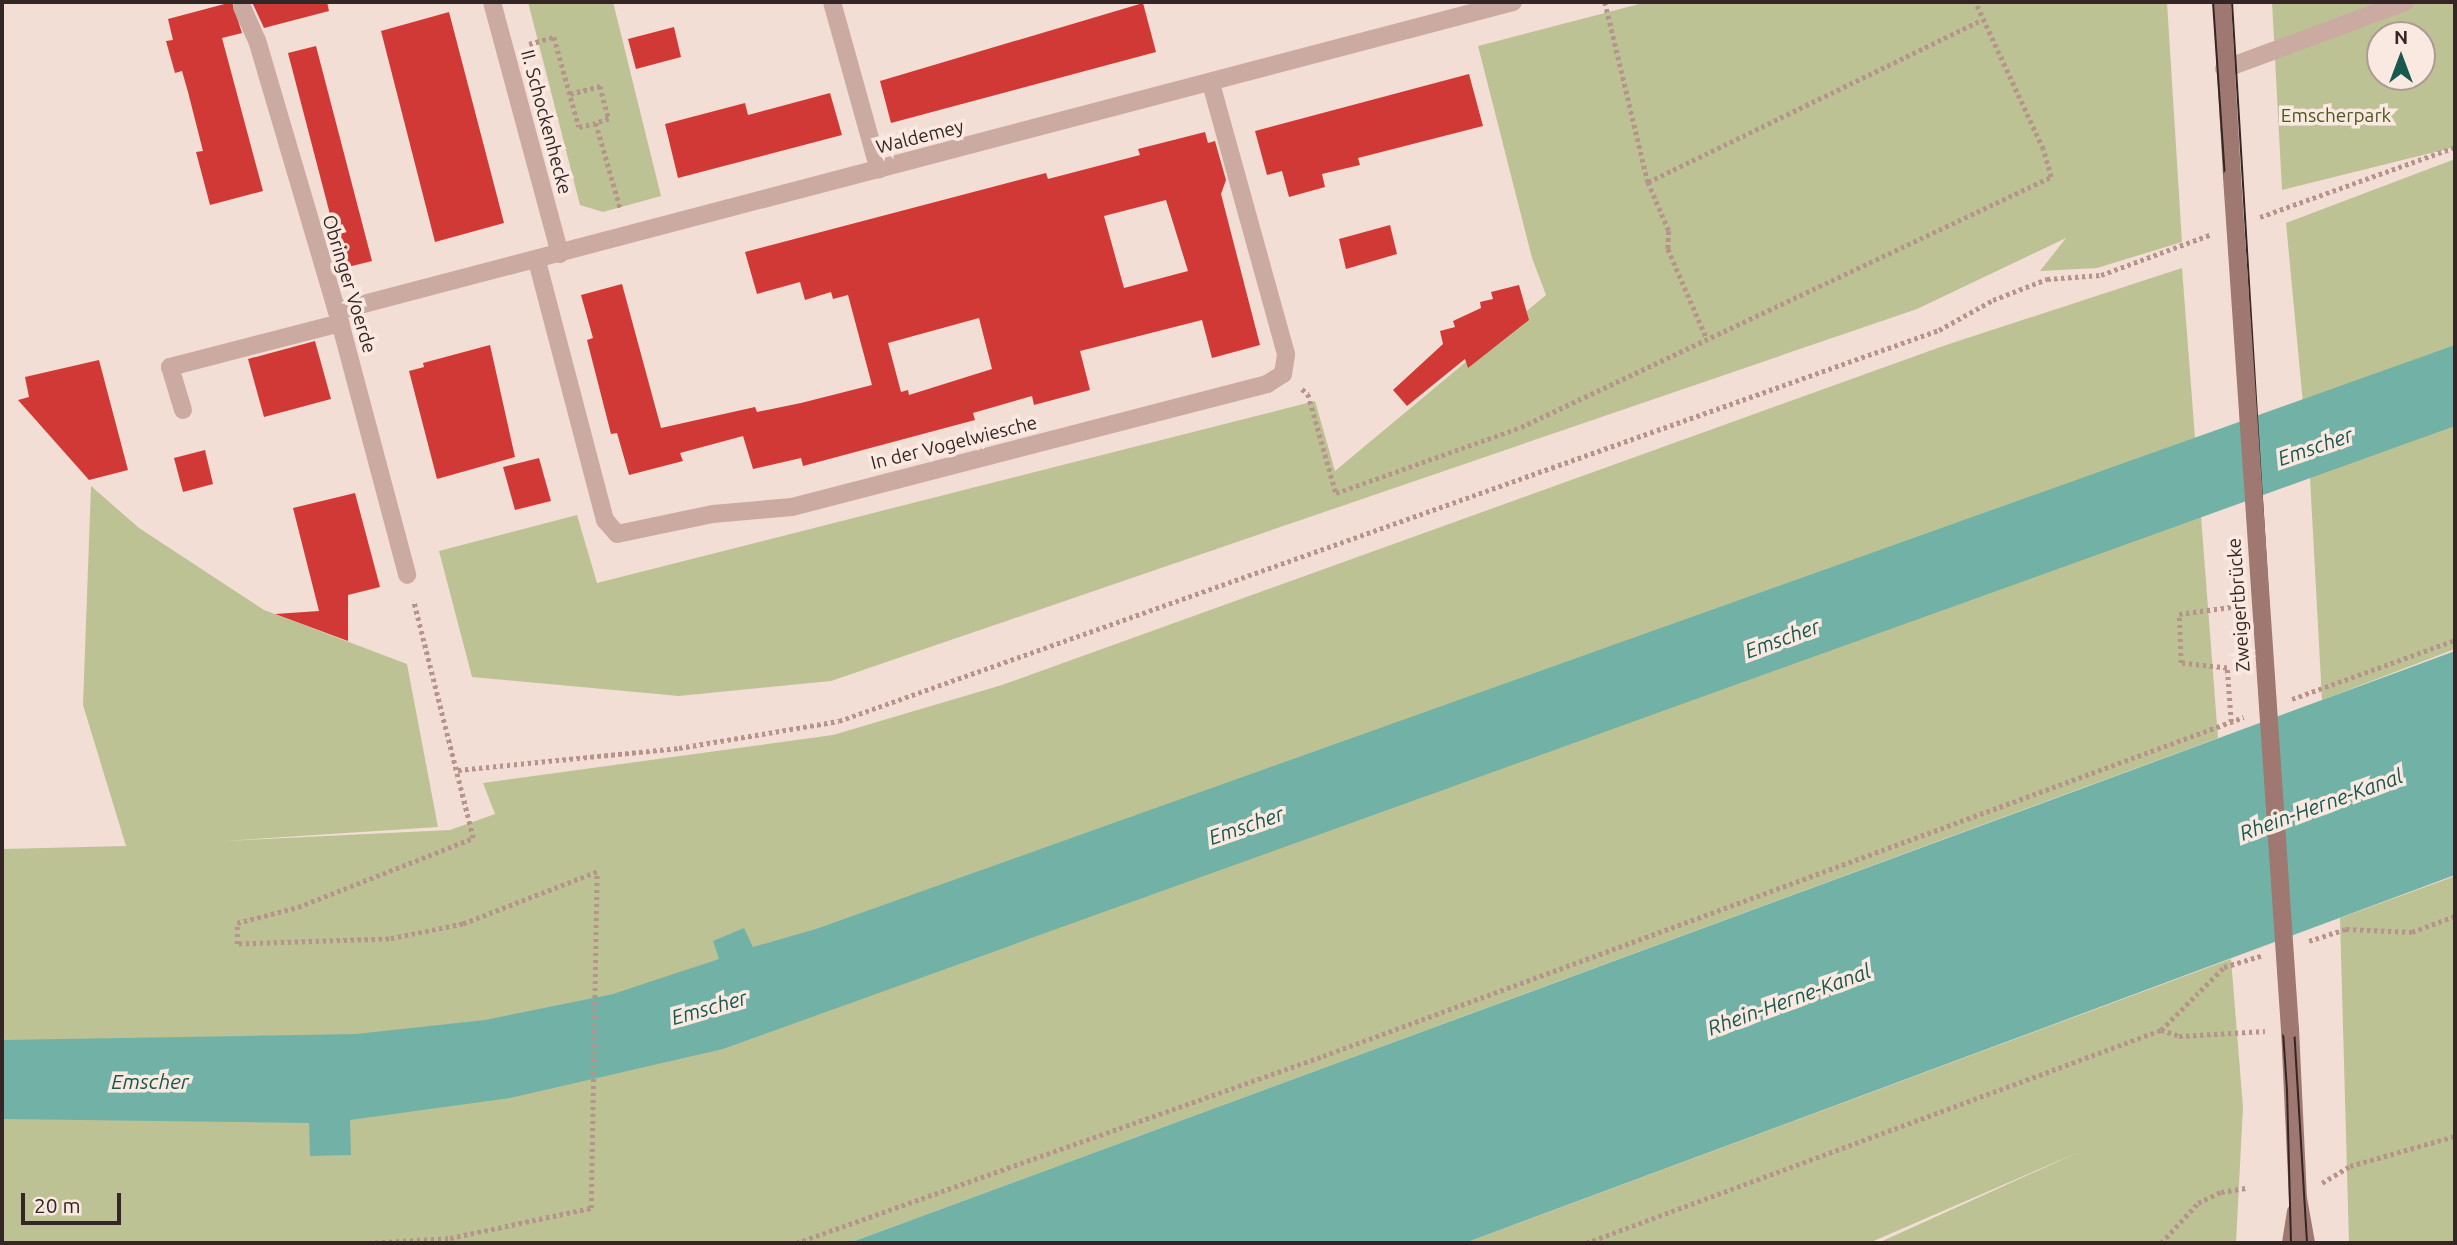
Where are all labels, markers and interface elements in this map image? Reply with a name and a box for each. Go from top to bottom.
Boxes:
north arrow [2366,21,2436,91]
text: N [2394,26,2408,48]
street label: II. Schockenhecke [516,47,576,197]
park label: Emscherpark [2281,105,2391,127]
street label: Waldemey [874,115,966,159]
street label: Obringer Voerde [317,212,381,356]
street label: In der Vogelwiesche [869,411,1039,475]
water label: Emscher [2274,421,2356,471]
street label: Zweigertbrücke [2223,537,2255,673]
water label: Emscher [1741,613,1823,663]
water label: Rhein-Herne-Kanal [2236,763,2406,845]
water label: Emscher [1205,800,1287,850]
water label: Rhein-Herne-Kanal [1704,958,1874,1040]
water label: Emscher [668,984,750,1030]
water label: Emscher [111,1068,189,1094]
scale bar [24,1178,124,1222]
text: 20 m [34,1193,81,1217]

